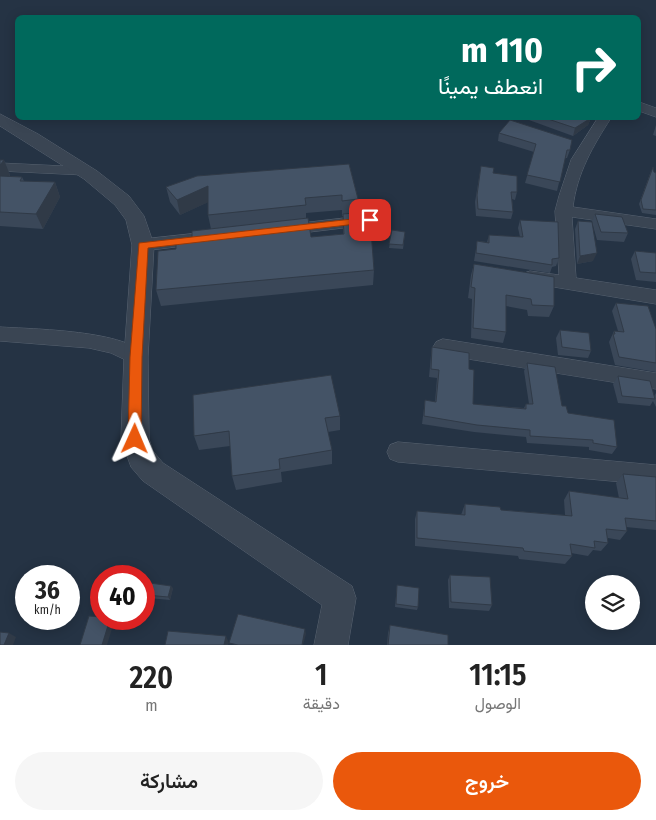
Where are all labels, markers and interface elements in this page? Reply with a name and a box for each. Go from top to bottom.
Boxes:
text: 110 m [461,29,543,71]
icon: right [561,35,626,100]
text: انعطف يمينًا [438,73,543,100]
pin [349,199,391,241]
icon: arrive [356,206,384,234]
position arrow [108,412,160,464]
speed limit sign: 40 [90,565,155,630]
map controls [585,575,640,630]
button: layers [585,575,640,630]
text: 36 [35,576,60,606]
text: km/h [34,603,61,617]
text: 1 [315,657,328,693]
text: 11:15 [469,657,526,693]
text: 220 [130,660,173,696]
text: دقيقة [303,694,340,713]
text: الوصول [475,694,521,713]
text: m [145,696,158,715]
button: مشاركة [15,752,323,810]
button: خروج [333,752,641,810]

